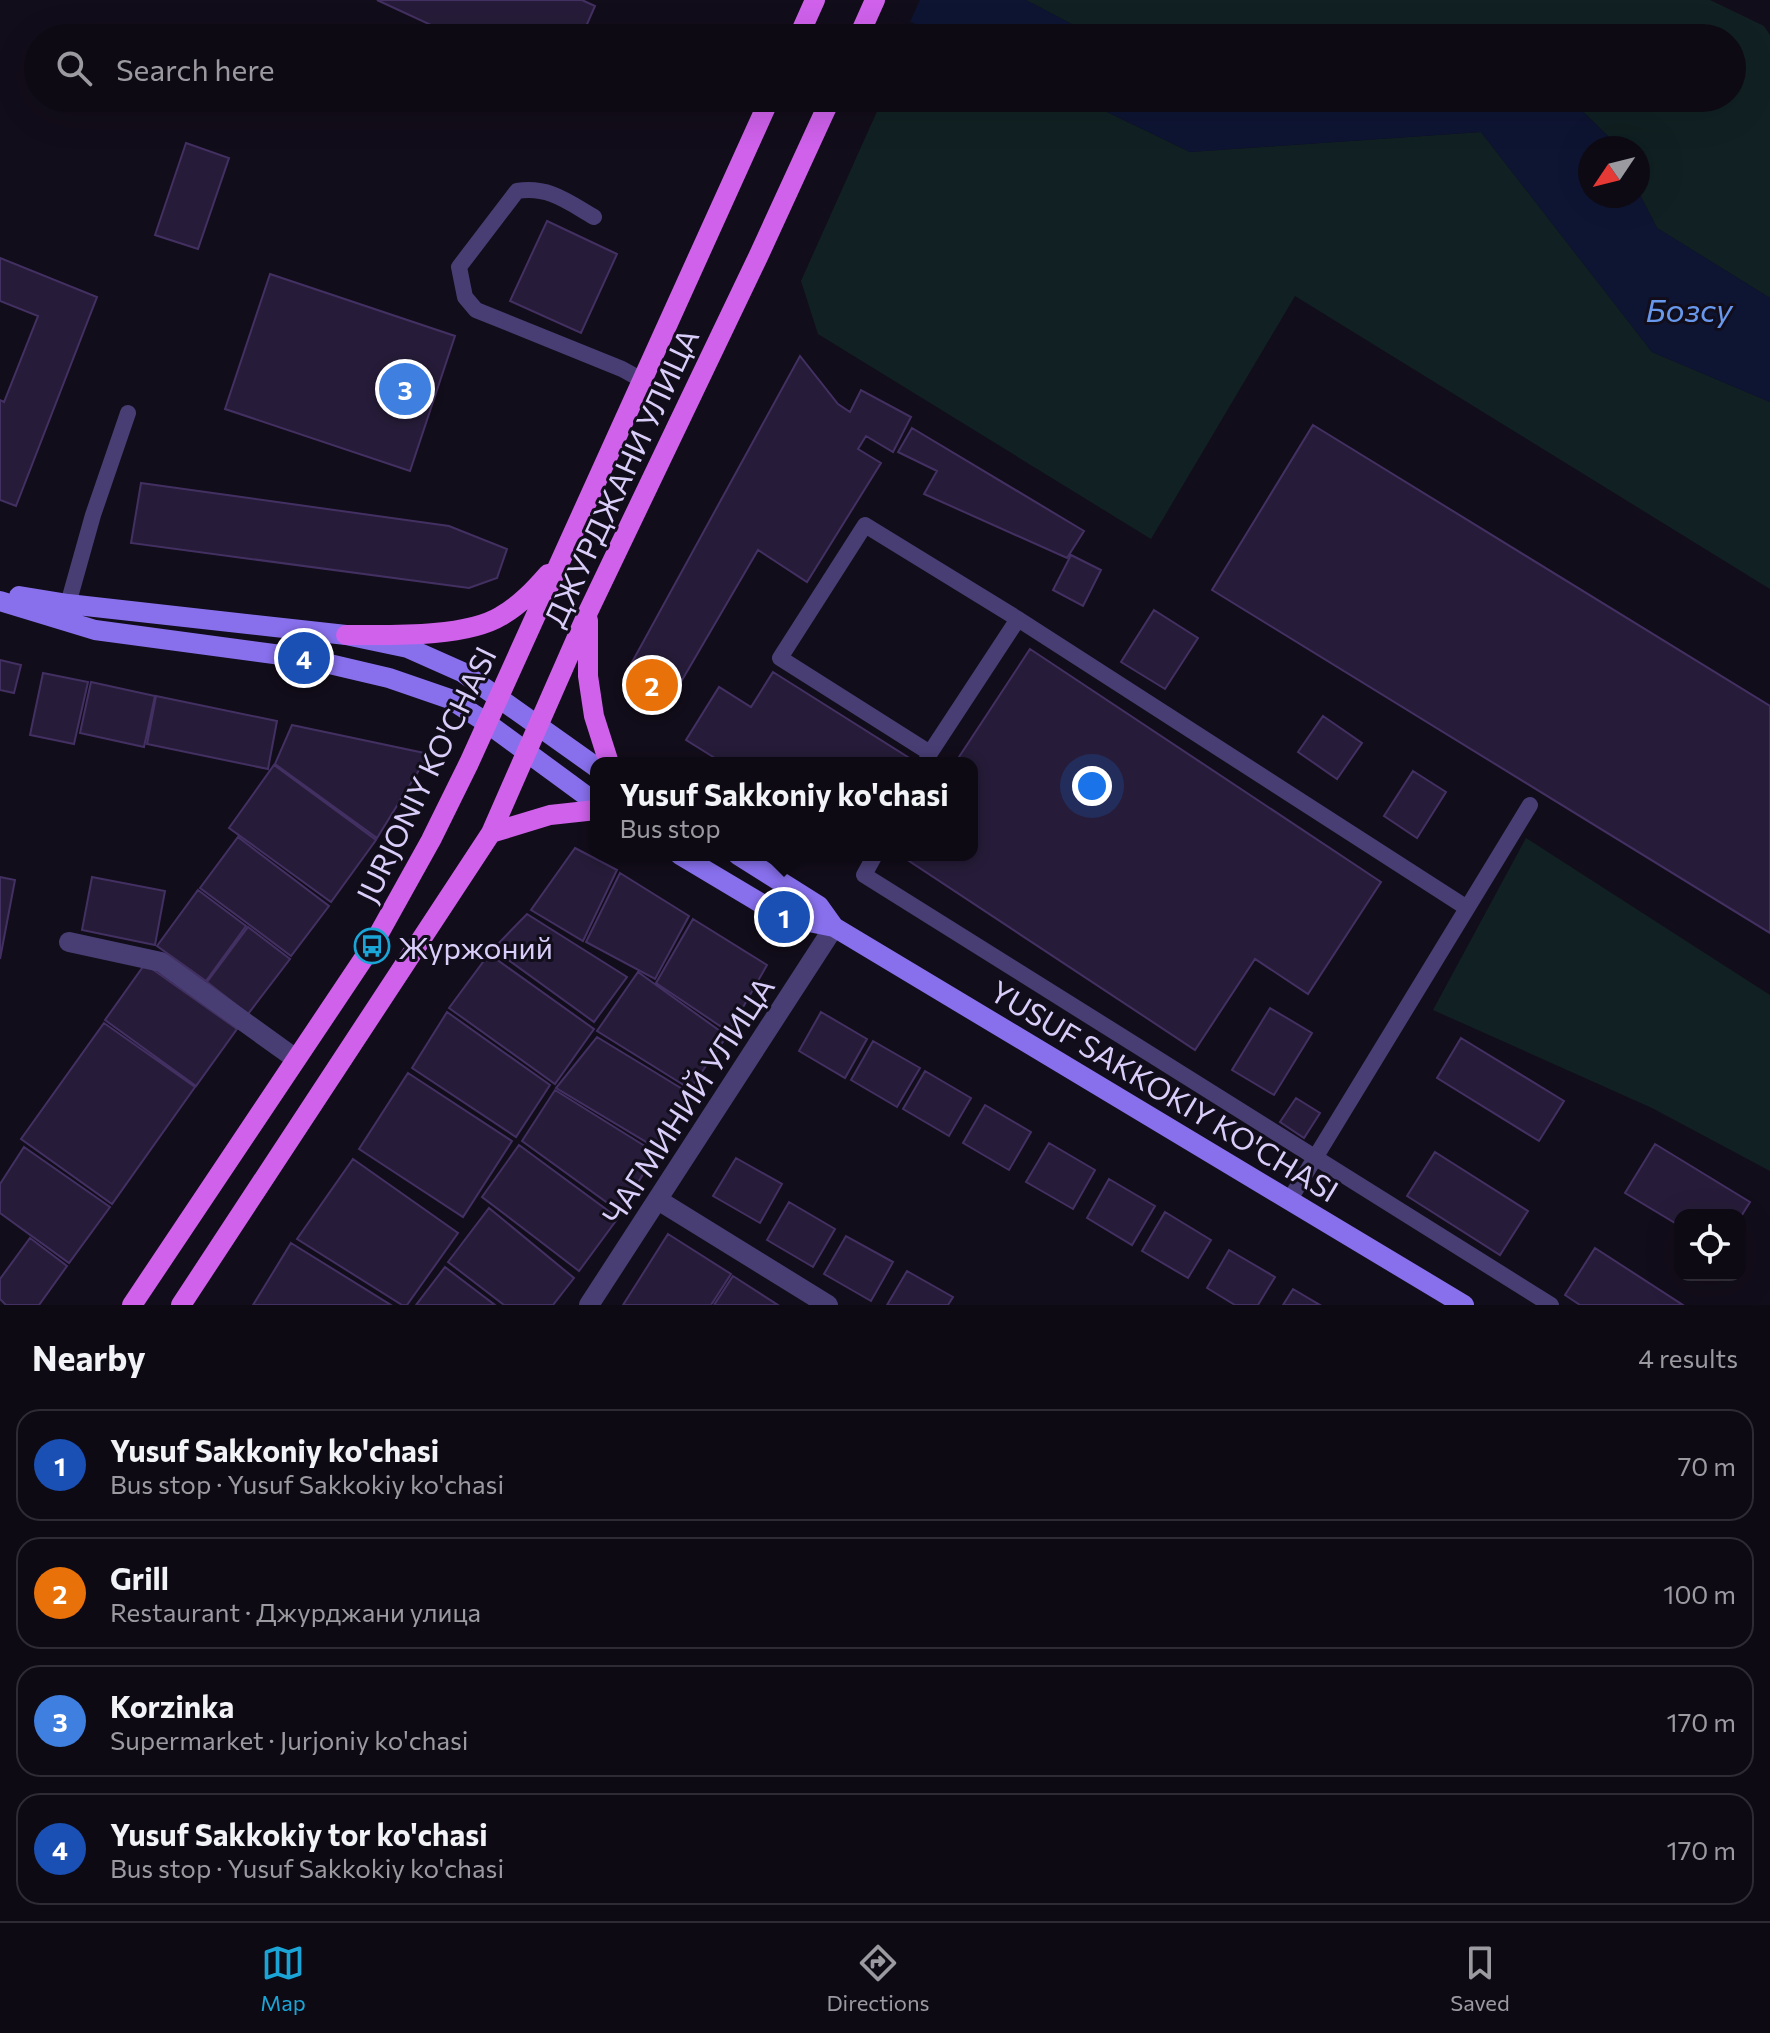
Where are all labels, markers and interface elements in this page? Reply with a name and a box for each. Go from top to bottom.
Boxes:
search box [24,24,1746,112]
icon: search [52,46,96,90]
text: Search here [116,50,275,87]
north arrow [1578,136,1650,208]
water label: Бозсу [1645,289,1734,329]
street label: ДЖУРДЖАНИ УЛИЦА [535,322,705,632]
pin: 3 [379,359,431,419]
pin: 4 [278,628,330,688]
street label: JURJONIY KO'CHASI [347,640,503,908]
pin: 2 [626,655,678,715]
popup [590,757,978,861]
your location [1072,766,1112,806]
text: Yusuf Sakkoniy ko'chasi [619,775,949,812]
text: Bus stop [619,812,721,843]
pin: 1 [758,887,810,947]
bus stop icon: Журжоний [353,927,391,965]
place label: Журжоний [398,928,553,965]
street label: ЧАГМИНИЙ УЛИЦА [593,969,781,1231]
street label: YUSUF SAKKOKIY KO'CHASI [984,971,1346,1209]
map controls [1674,1209,1746,1281]
button: locate [1674,1209,1746,1281]
text: Nearby [32,1336,146,1378]
text: 4 results [1638,1342,1738,1373]
text: Yusuf Sakkoniy ko'chasi [110,1431,439,1468]
text: 1 [54,1450,66,1481]
text: 70 m [1678,1450,1736,1481]
text: Bus stop · Yusuf Sakkokiy ko'chasi [110,1468,504,1499]
text: Grill [110,1559,169,1596]
text: 2 [53,1578,67,1609]
text: 100 m [1663,1578,1736,1609]
text: Restaurant · Джурджани улица [110,1596,481,1627]
text: Korzinka [110,1687,234,1724]
text: 3 [52,1706,68,1737]
text: 170 m [1667,1706,1736,1737]
text: Supermarket · Jurjoniy ko'chasi [110,1724,469,1755]
text: Yusuf Sakkokiy tor ko'chasi [110,1815,488,1852]
text: 4 [52,1834,68,1865]
text: 170 m [1667,1834,1736,1865]
text: Bus stop · Yusuf Sakkokiy ko'chasi [110,1852,504,1883]
tab: Map [260,1941,306,2016]
tab: Directions [826,1941,930,2016]
tab: Saved [1450,1941,1510,2016]

